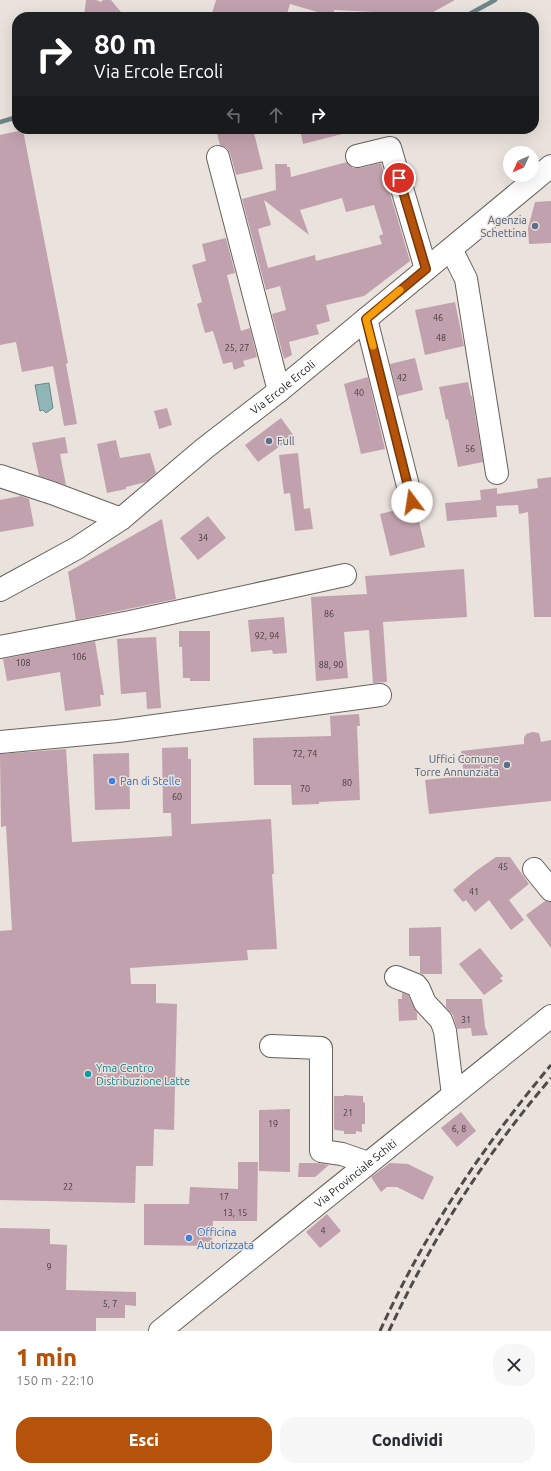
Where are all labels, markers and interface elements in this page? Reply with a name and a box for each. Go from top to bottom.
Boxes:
icon: right [28,28,80,80]
text: 80 m [94,28,156,59]
text: Via Ercole Ercoli [94,61,223,81]
icon: left [223,104,245,126]
icon: ahead [265,104,287,126]
icon: right [307,104,329,126]
north arrow [503,146,539,182]
map controls [503,146,539,182]
pin [382,161,416,195]
icon: arrive [388,167,410,189]
place label: Agenzia Schettina [481,214,527,239]
marker: Agenzia Schettina [530,221,540,231]
house number: 46 [433,313,443,323]
house number: 48 [436,333,446,343]
house number: 25, 27 [225,343,249,353]
street label: Via Ercole Ercoli [248,358,317,417]
house number: 42 [397,373,407,383]
house number: 40 [354,388,364,398]
place label: Full [277,435,295,447]
marker: Full [264,436,274,446]
house number: 56 [465,444,475,454]
position arrow [391,481,433,523]
house number: 34 [198,533,208,543]
house number: 86 [324,609,334,619]
house number: 92, 94 [255,631,279,641]
house number: 106 [71,652,87,662]
house number: 108 [15,658,31,668]
house number: 88, 90 [319,660,343,670]
house number: 72, 74 [293,749,317,759]
place label: Uffici Comune Torre Annunziata [414,753,499,778]
marker: Uffici Comune Torre Annunziata [502,760,512,770]
place label: Pan di Stelle [120,775,181,787]
marker: Pan di Stelle [107,776,117,786]
house number: 80 [342,778,352,788]
house number: 70 [300,784,310,794]
house number: 60 [172,792,182,802]
house number: 45 [498,862,508,872]
house number: 41 [469,887,479,897]
house number: 31 [461,1015,471,1025]
place label: Yma Centro Distribuzione Latte [96,1062,190,1087]
marker: Yma Centro Distribuzione Latte [83,1069,93,1079]
house number: 21 [343,1108,353,1118]
house number: 19 [268,1119,278,1129]
house number: 6, 8 [452,1124,466,1134]
street label: Via Provinciale Schiti [312,1137,399,1210]
house number: 22 [63,1182,73,1192]
house number: 17 [219,1192,229,1202]
house number: 13, 15 [223,1208,247,1218]
place label: Officina Autorizzata [197,1226,254,1251]
house number: 4 [320,1226,326,1236]
marker: Officina Autorizzata [184,1233,194,1243]
house number: 9 [46,1262,52,1272]
house number: 5, 7 [103,1299,117,1309]
text: 1 min [16,1344,77,1371]
button: close [493,1344,535,1386]
text: 150 m · 22:10 [16,1373,94,1387]
button: Esci [16,1417,272,1463]
button: Condividi [280,1417,535,1463]

